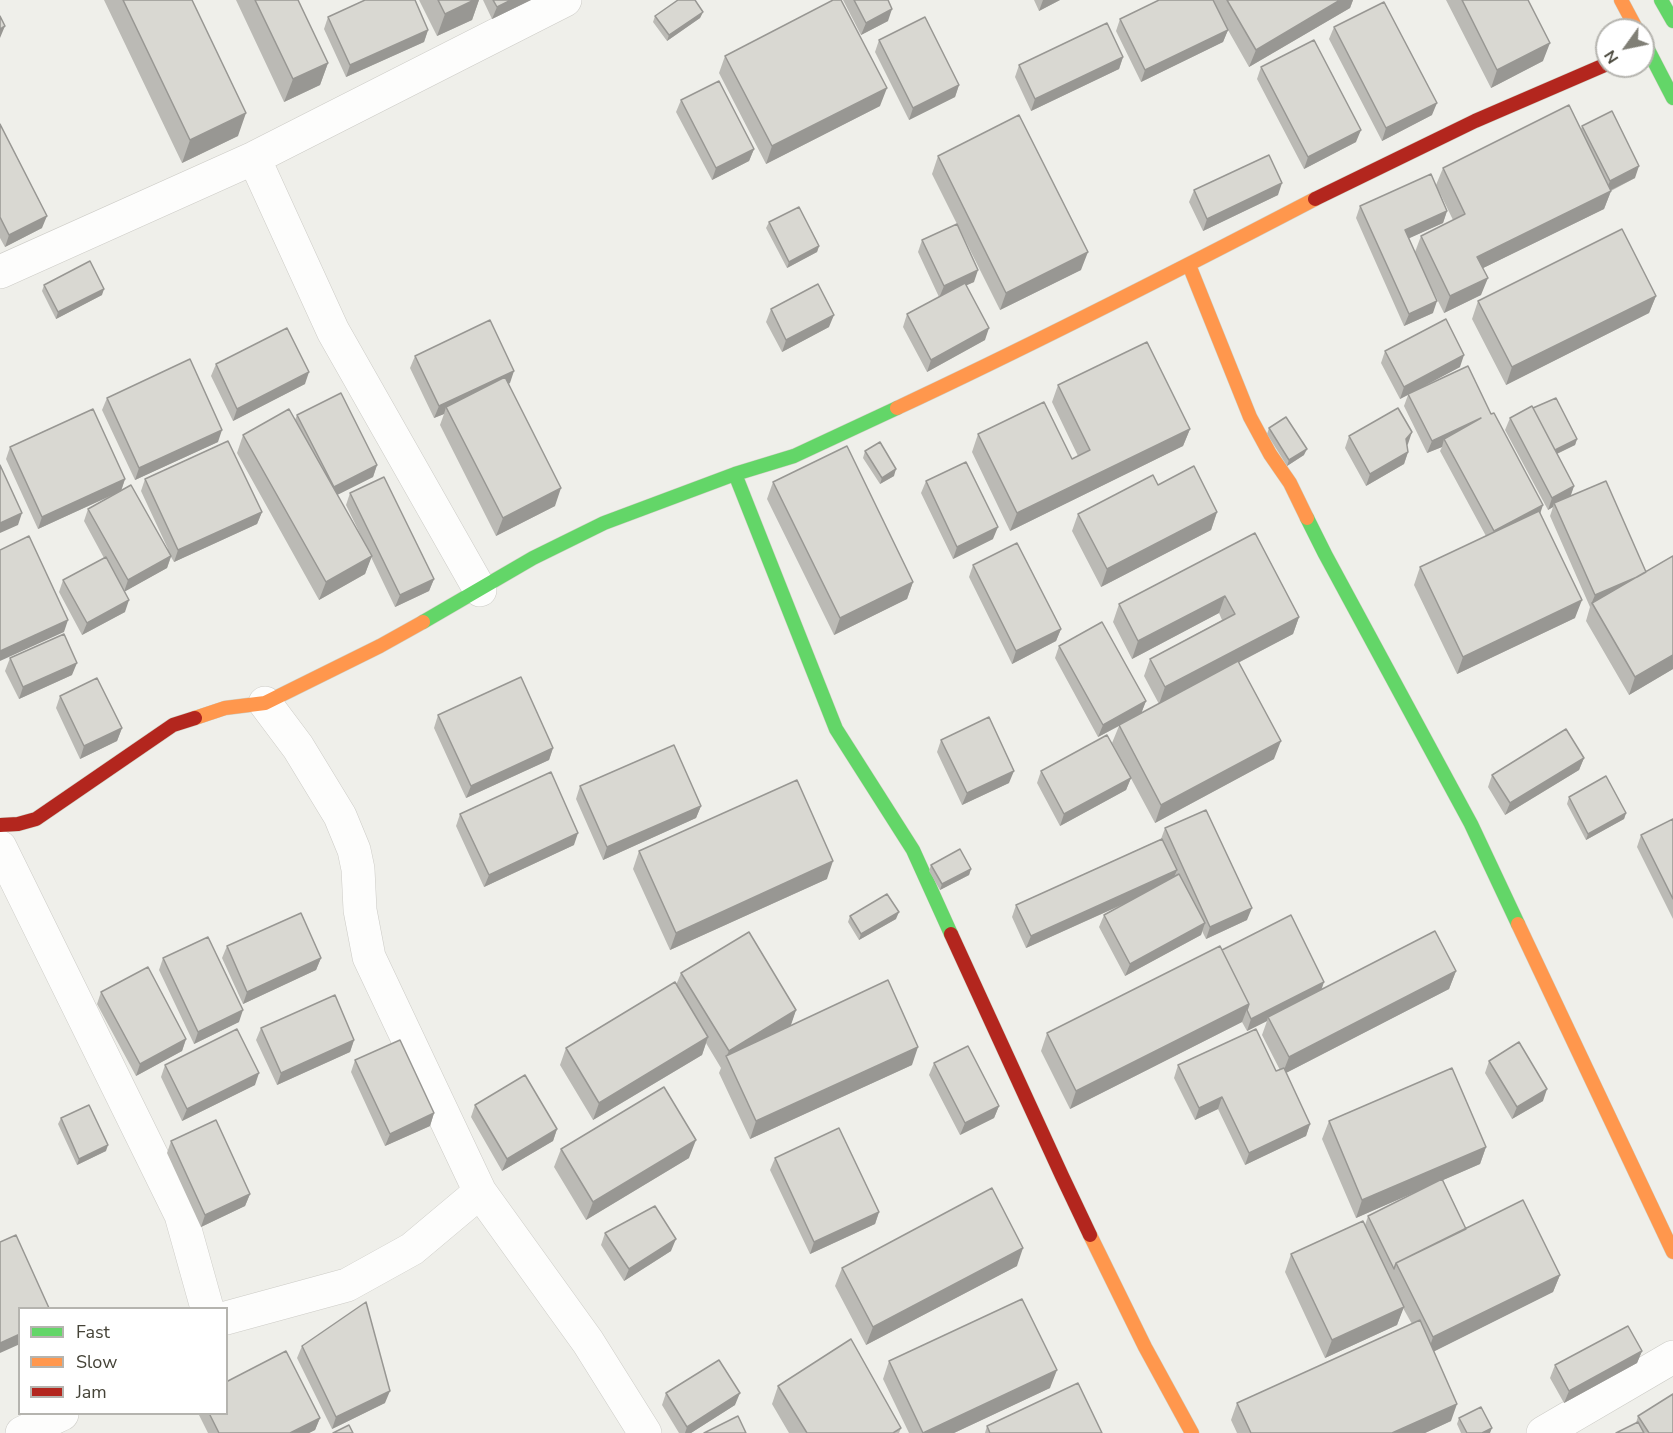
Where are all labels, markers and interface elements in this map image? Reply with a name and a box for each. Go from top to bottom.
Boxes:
north arrow [1595,18,1655,78]
text: N [1599,46,1624,68]
legend [18,1307,228,1415]
text: Fast [76,1320,110,1344]
text: Slow [76,1350,117,1374]
text: Jam [76,1380,107,1404]

